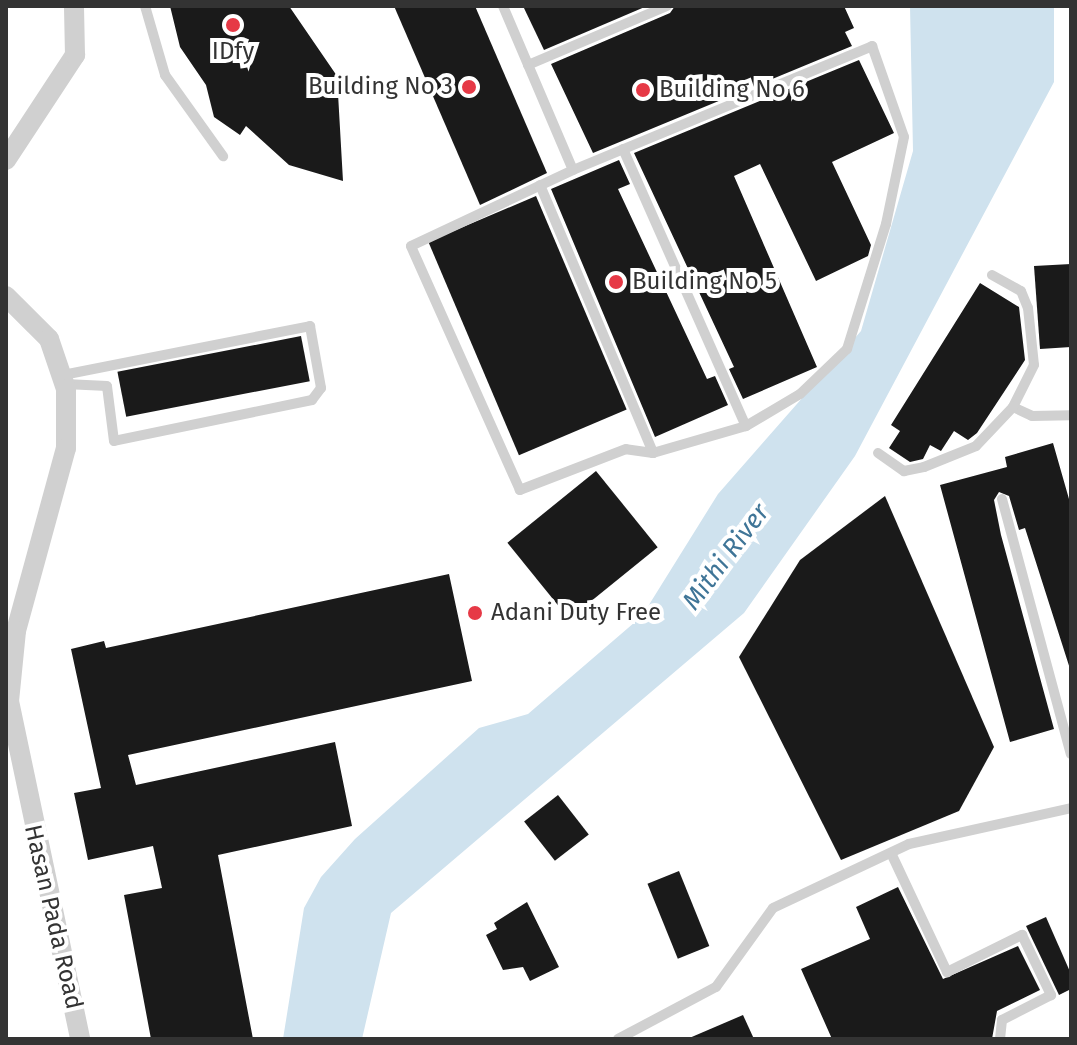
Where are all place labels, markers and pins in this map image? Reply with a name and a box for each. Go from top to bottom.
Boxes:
marker: IDfy [224,16,242,34]
place label: IDfy [212,38,254,66]
place label: Building No 3 [308,73,453,101]
place label: Building No 6 [659,76,805,104]
marker: Building No 3 [460,78,478,96]
marker: Building No 6 [634,81,652,99]
place label: Building No 5 [632,268,777,296]
marker: Building No 5 [607,273,625,291]
place label: Adani Duty Free [491,599,661,627]
marker: Adani Duty Free [466,604,484,622]

